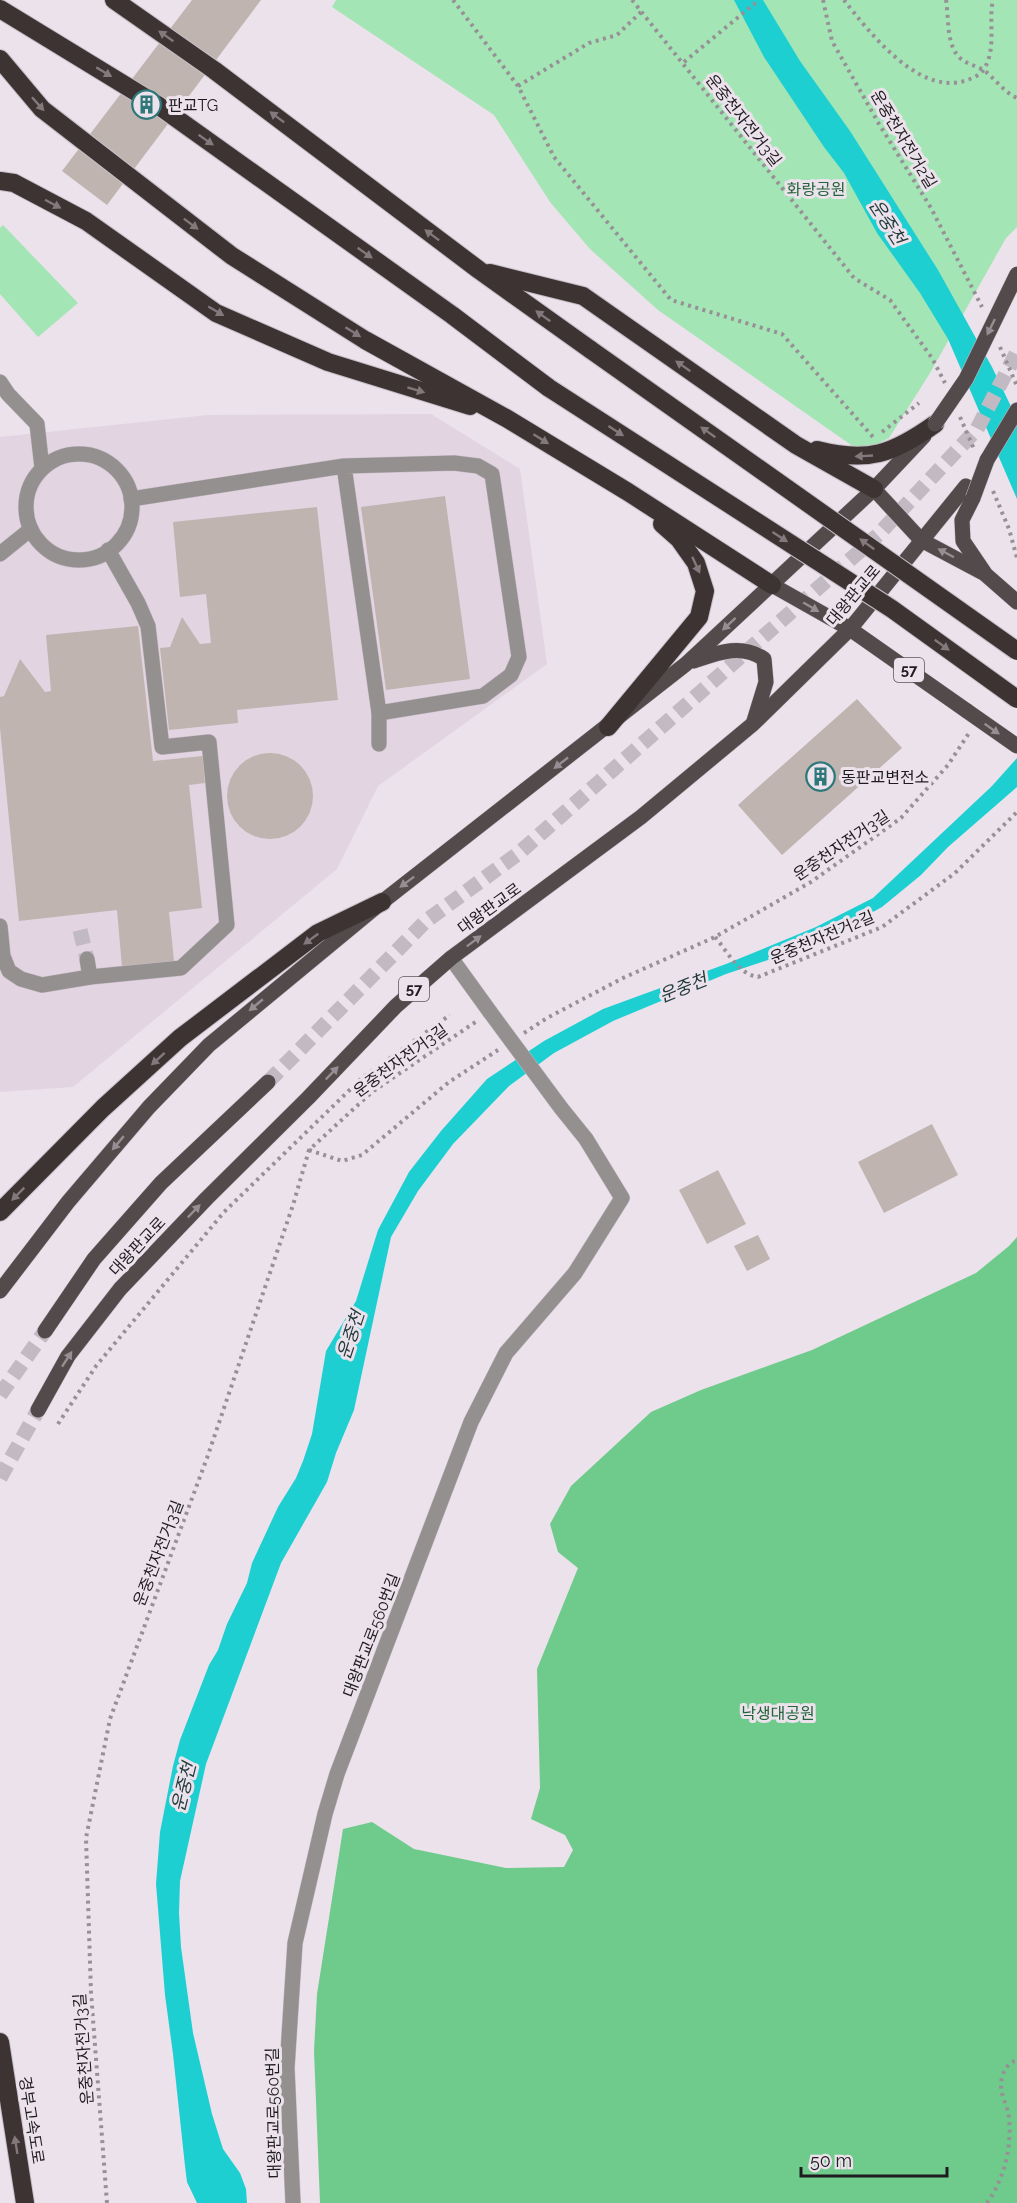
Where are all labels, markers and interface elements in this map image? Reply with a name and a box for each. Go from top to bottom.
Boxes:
one-way arrow [159,30,175,42]
one-way arrow [96,67,112,78]
street label: 운중천자전거3길 [702,70,785,170]
street label: 운중천자전거2길 [867,87,940,192]
building icon: 판교TG [131,89,163,121]
one-way arrow [31,96,45,111]
place label: 판교TG [168,96,218,115]
one-way arrow [269,112,284,124]
one-way arrow [198,134,214,146]
park label: 화랑공원 [787,180,845,199]
water label: 운중천 [865,195,911,250]
one-way arrow [45,199,62,209]
one-way arrow [182,218,198,230]
one-way arrow [425,229,441,241]
one-way arrow [357,247,373,259]
one-way arrow [208,306,225,316]
one-way arrow [535,311,551,322]
one-way arrow [987,318,996,335]
one-way arrow [345,326,361,337]
one-way arrow [676,360,692,372]
one-way arrow [407,385,425,395]
one-way arrow [608,425,624,436]
one-way arrow [700,426,716,438]
one-way arrow [533,433,549,444]
one-way arrow [854,451,873,460]
one-way arrow [772,531,788,542]
one-way arrow [859,539,874,551]
one-way arrow [937,548,954,558]
one-way arrow [690,556,700,574]
street label: 대왕판교로 [822,561,884,630]
one-way arrow [803,602,820,612]
one-way arrow [722,617,736,631]
one-way arrow [933,639,949,651]
road number: 57 [894,658,924,682]
one-way arrow [984,723,1000,735]
one-way arrow [554,757,569,769]
building icon: 동판교변전소 [804,761,836,793]
place label: 동판교변전소 [841,768,929,787]
street label: 운중천자전거3길 [790,806,893,884]
one-way arrow [400,876,415,888]
street label: 대왕판교로 [454,879,525,938]
street label: 운중천자전거2길 [767,907,877,968]
one-way arrow [304,932,319,944]
one-way arrow [466,935,482,947]
water label: 운중천 [656,968,712,1007]
road number: 57 [399,977,429,1001]
one-way arrow [249,998,264,1011]
street label: 운중천자전거3길 [350,1020,451,1101]
one-way arrow [151,1052,166,1065]
one-way arrow [325,1066,339,1081]
one-way arrow [112,1135,125,1151]
one-way arrow [11,1187,25,1201]
one-way arrow [187,1204,201,1219]
street label: 대왕판교로 [105,1213,170,1280]
water label: 운중천 [333,1306,369,1362]
one-way arrow [62,1351,73,1367]
street label: 운중천자전거3길 [130,1498,187,1609]
street label: 대왕판교로560번길 [339,1571,404,1700]
park label: 낙생대공원 [741,1704,815,1723]
water label: 운중천 [167,1758,200,1814]
street label: 운중천자전거3길 [70,1993,97,2105]
street label: 대왕판교로560번길 [263,2047,284,2179]
street label: 경부고속도로 [15,2075,48,2165]
one-way arrow [11,2136,20,2155]
scale bar [801,2140,946,2178]
text: 50 m [810,2150,852,2171]

